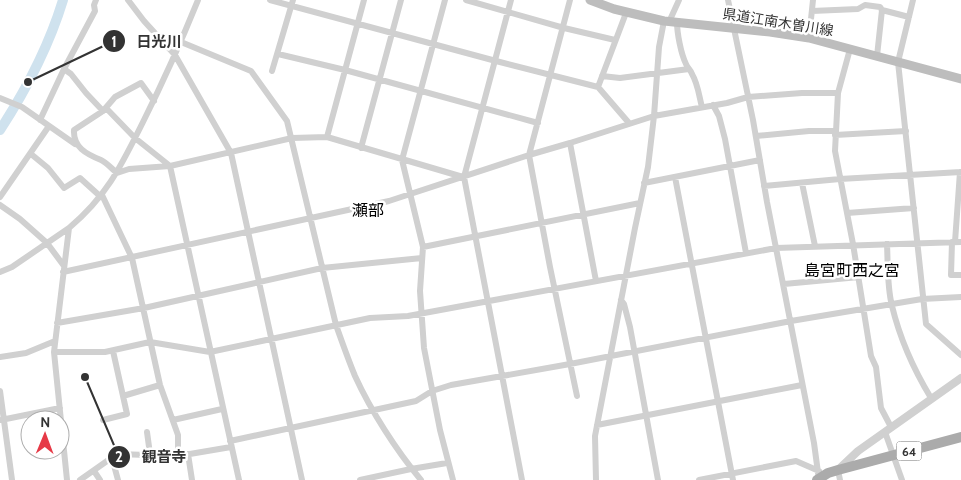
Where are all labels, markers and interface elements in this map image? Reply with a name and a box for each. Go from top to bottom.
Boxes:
street label: 県道江南木曽川線 [721,4,835,40]
callout: 日光川 [101,26,191,56]
text: 1 [111,33,117,51]
text: 日光川 [136,33,182,51]
district label: 瀬部 [352,201,384,220]
district label: 島宮町西之宮 [804,261,900,280]
north arrow [20,410,70,460]
text: N [40,413,50,431]
callout: 観音寺 [107,442,197,472]
road number: 64 [896,442,922,461]
text: 2 [115,448,123,466]
text: 観音寺 [141,448,187,466]

